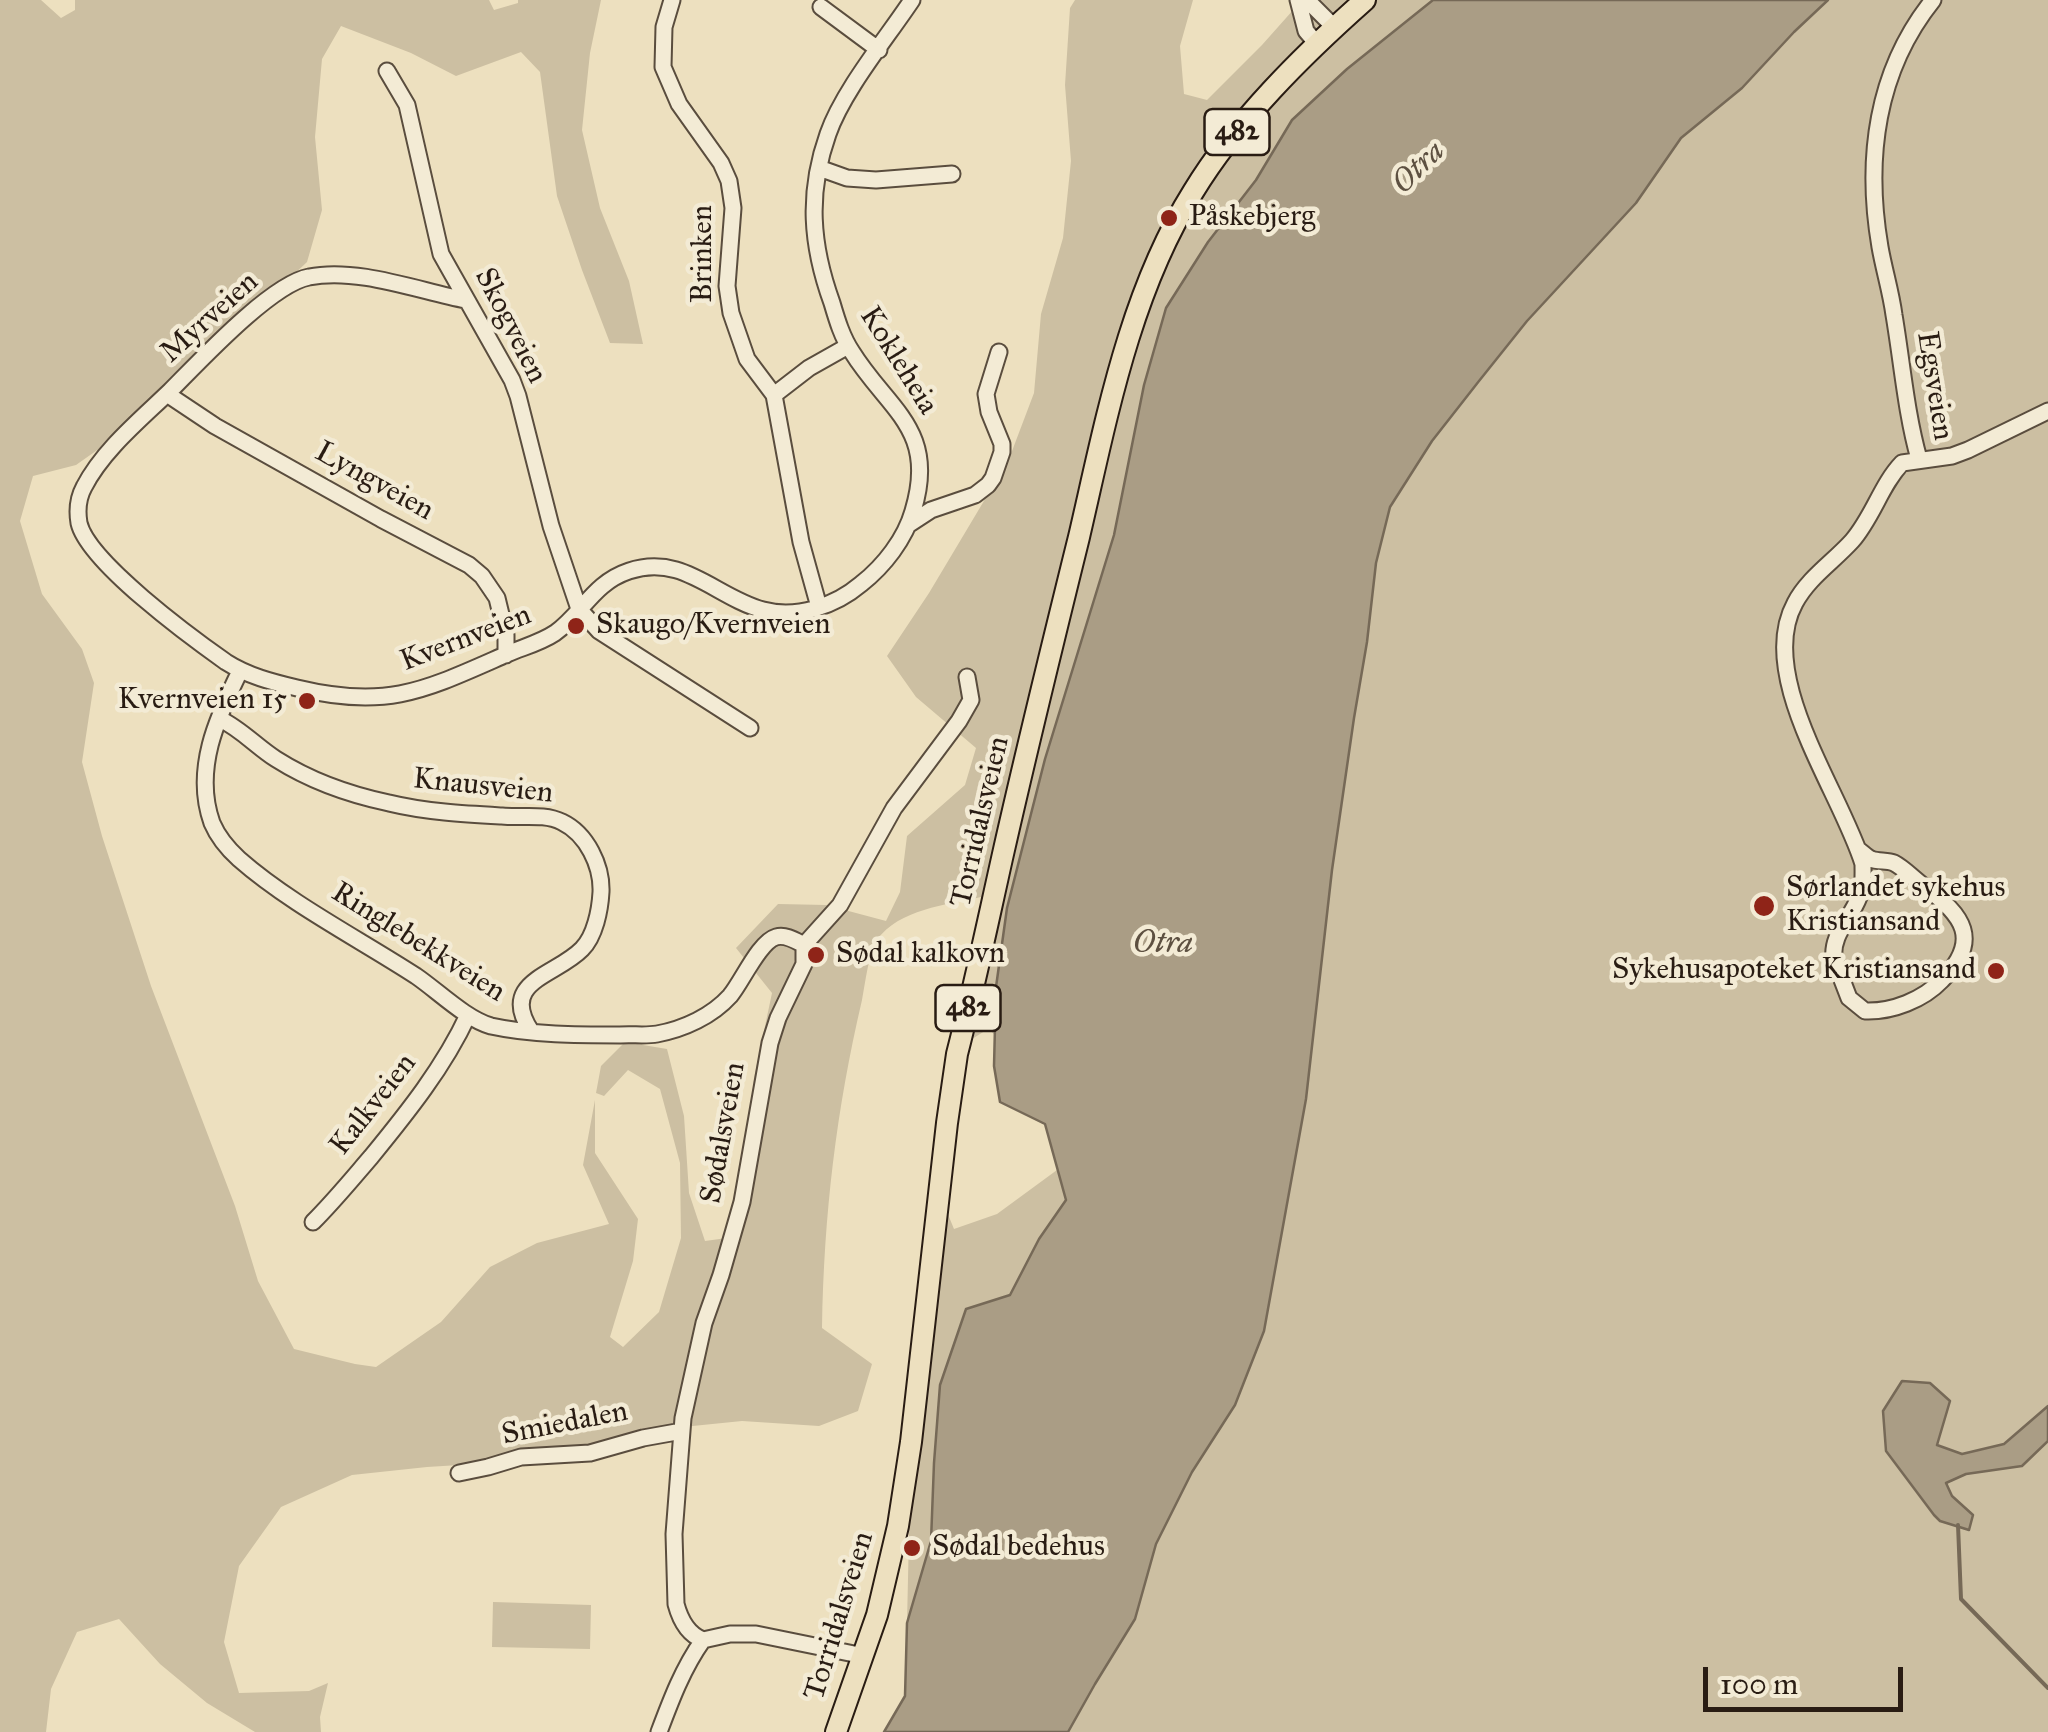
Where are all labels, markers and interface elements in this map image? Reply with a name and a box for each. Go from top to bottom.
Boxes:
road number: 482 [1204,109,1270,155]
water label: Otra [1384,133,1454,203]
place label: Påskebjerg [1189,200,1315,236]
street label: Brinken [686,205,722,303]
marker: Påskebjerg [1158,207,1180,229]
street label: Skogveien [466,263,554,389]
street label: Myrveien [154,265,266,371]
street label: Kokleheia [851,300,945,422]
street label: Egsveien [1908,329,1960,443]
street label: Lyngveien [308,435,440,529]
street label: Kvernveien [396,598,536,680]
place label: Skaugo/Kvernveien [596,608,830,644]
marker: Skaugo/Kvernveien [565,615,587,637]
place label: Kvernveien 15 [118,683,287,719]
marker: Kvernveien 15 [296,690,318,712]
street label: Torridalsveien [944,733,1018,911]
street label: Knausveien [411,762,555,812]
place label: Sørlandet sykehus Kristiansand [1786,871,2006,942]
street label: Ringlebekkveien [324,875,512,1011]
marker: Sørlandet sykehus Kristiansand [1751,893,1777,919]
water label: Otra [1133,925,1193,963]
place label: Sødal kalkovn [836,937,1005,973]
marker: Sødal kalkovn [805,944,827,966]
place label: Sykehusapoteket Kristiansand [1612,953,1976,989]
marker: Sykehusapoteket Kristiansand [1985,960,2007,982]
road number: 482 [936,985,1000,1031]
street label: Kalkveien [323,1047,425,1163]
street label: Sødalsveien [694,1060,754,1206]
street label: Smiedalen [499,1394,631,1454]
street label: Torridalsveien [797,1527,883,1705]
place label: Sødal bedehus [932,1530,1105,1566]
marker: Sødal bedehus [901,1537,923,1559]
scale bar [1708,1647,1908,1709]
text: 100 m [1720,1666,1798,1702]

